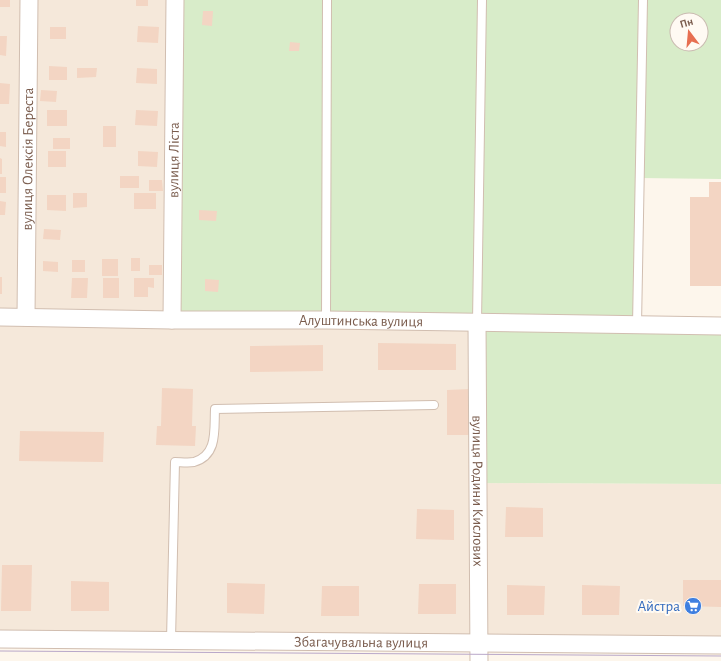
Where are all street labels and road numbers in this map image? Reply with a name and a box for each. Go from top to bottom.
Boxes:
street label: вулиця Олексія Береста [20,87,36,231]
street label: вулиця Ліста [166,122,182,198]
street label: Алуштинська вулиця [299,313,423,329]
street label: вулиця Родини Кислових [470,415,485,567]
street label: Збагачувальна вулиця [294,634,428,651]

